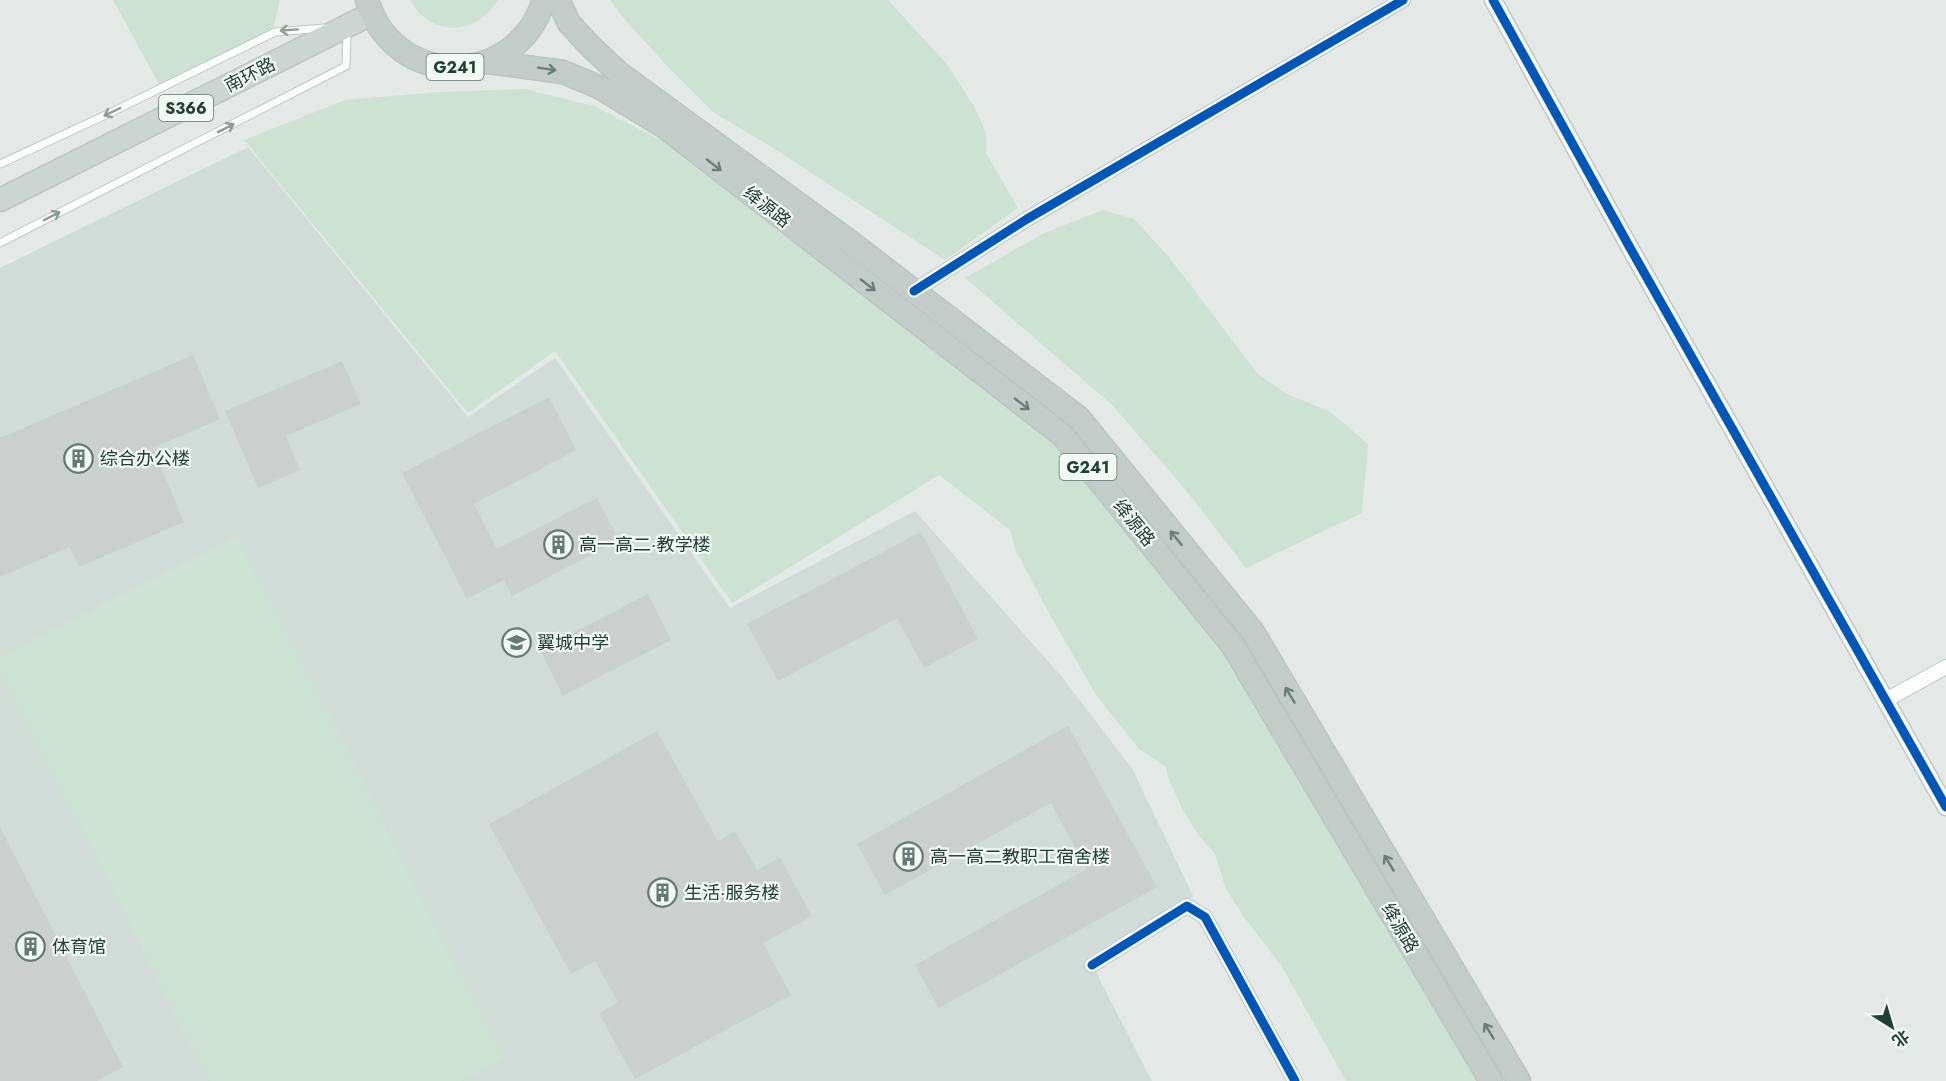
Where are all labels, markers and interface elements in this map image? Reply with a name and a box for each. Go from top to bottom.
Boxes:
one-way arrow [279,25,299,36]
street label: 南环路 [220,51,280,99]
road number: G241 [426,54,484,80]
one-way arrow [536,64,556,75]
road number: S366 [159,95,213,121]
one-way arrow [104,106,122,118]
one-way arrow [216,121,234,133]
one-way arrow [706,159,722,172]
street label: 绛源路 [738,180,796,234]
one-way arrow [43,210,60,222]
one-way arrow [859,279,875,292]
one-way arrow [1014,398,1030,411]
building icon: 综合办公楼 [63,443,95,475]
place label: 综合办公楼 [100,446,190,472]
road number: G241 [1060,454,1116,480]
street label: 绛源路 [1107,494,1161,552]
building icon: 高一高二·教学楼 [542,529,574,561]
one-way arrow [1169,530,1182,546]
place label: 高一高二·教学楼 [579,532,710,558]
school or university icon: 翼城中学 [500,627,532,659]
place label: 翼城中学 [537,630,609,656]
one-way arrow [1284,687,1296,704]
building icon: 高一高二教职工宿舍楼 [893,841,925,873]
place label: 高一高二教职工宿舍楼 [930,844,1110,870]
one-way arrow [1383,855,1395,872]
building icon: 生活·服务楼 [647,877,679,909]
place label: 生活·服务楼 [684,880,779,906]
street label: 绛源路 [1375,898,1425,958]
building icon: 体育馆 [15,931,47,963]
place label: 体育馆 [52,934,106,960]
north arrow [1862,997,1922,1057]
one-way arrow [1482,1023,1494,1040]
text: 北 [1887,1025,1914,1053]

